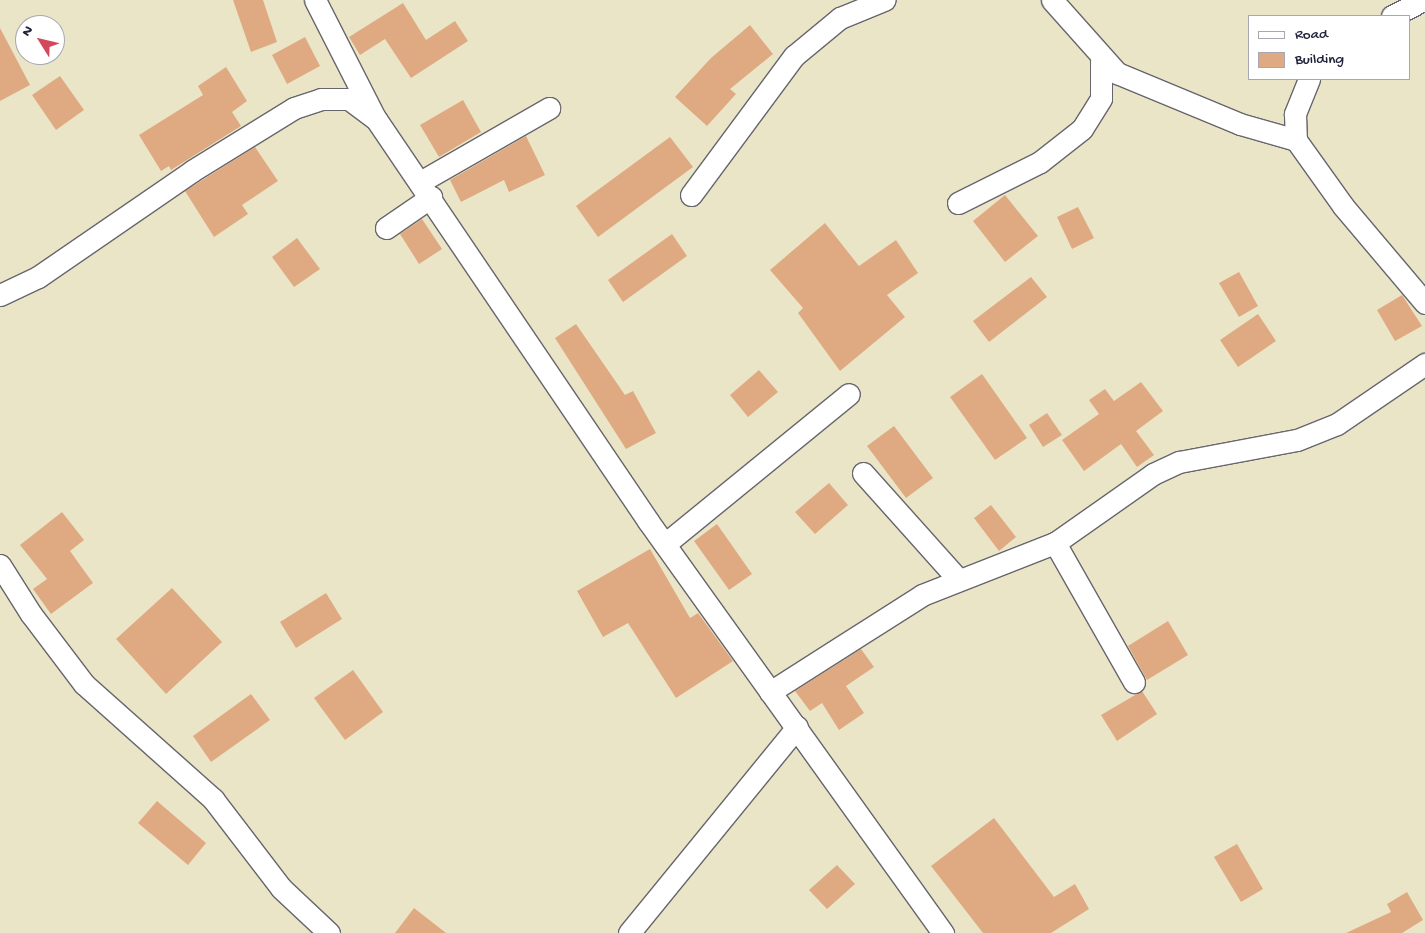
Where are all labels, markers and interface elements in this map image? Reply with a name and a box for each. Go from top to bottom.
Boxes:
north arrow [15,15,65,65]
legend [1248,15,1410,80]
text: N [19,23,38,40]
text: Road [1295,26,1328,44]
text: Building [1295,51,1344,69]

